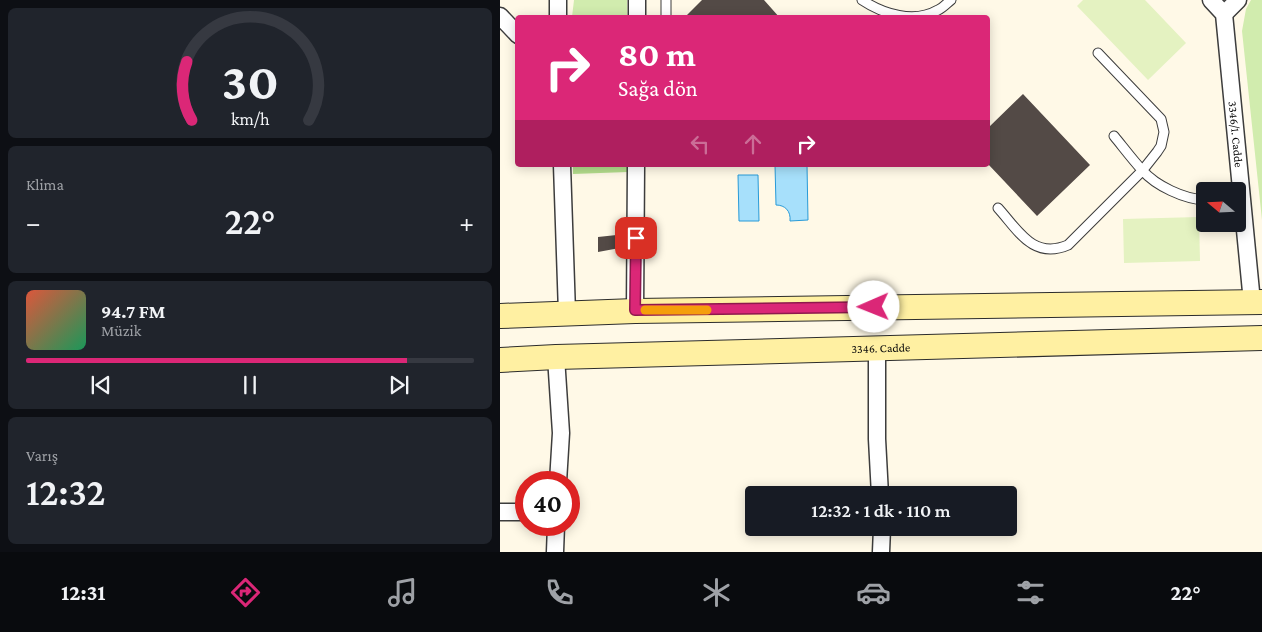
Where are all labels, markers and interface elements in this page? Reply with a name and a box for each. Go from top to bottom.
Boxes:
icon: right [535,35,600,100]
text: 80 m [618,35,696,74]
text: 30 [222,52,278,110]
text: Sağa dön [618,76,698,101]
street label: 3346/1. Cadde [1226,100,1246,168]
text: km/h [231,109,270,129]
icon: left [686,130,714,158]
icon: ahead [739,130,767,158]
icon: right [792,130,820,158]
text: Klima [26,176,64,193]
north arrow [1196,182,1246,232]
map controls [1196,182,1246,232]
text: 22° [225,200,275,242]
text: − [26,207,41,238]
text: + [459,207,474,238]
pin [615,217,657,259]
icon: arrive [622,224,650,252]
position arrow [847,280,899,332]
text: 94.7 FM [101,301,165,322]
text: Müzik [101,322,141,339]
street label: 3346. Cadde [851,340,910,356]
icon: previous [87,371,115,399]
icon: pause [236,371,264,399]
icon: next [385,371,413,399]
text: Varış [26,447,58,464]
text: 12:32 [26,471,105,513]
speed limit sign: 40 [515,471,580,536]
text: 12:32 · 1 dk · 110 m [811,500,951,521]
icon: directions [228,575,263,610]
icon: music [385,575,420,610]
icon: phone [542,575,577,610]
icon: climate [699,575,734,610]
icon: car [856,575,891,610]
icon: filters [1013,575,1048,610]
text: 12:31 [61,580,106,605]
text: 22° [1171,580,1201,605]

